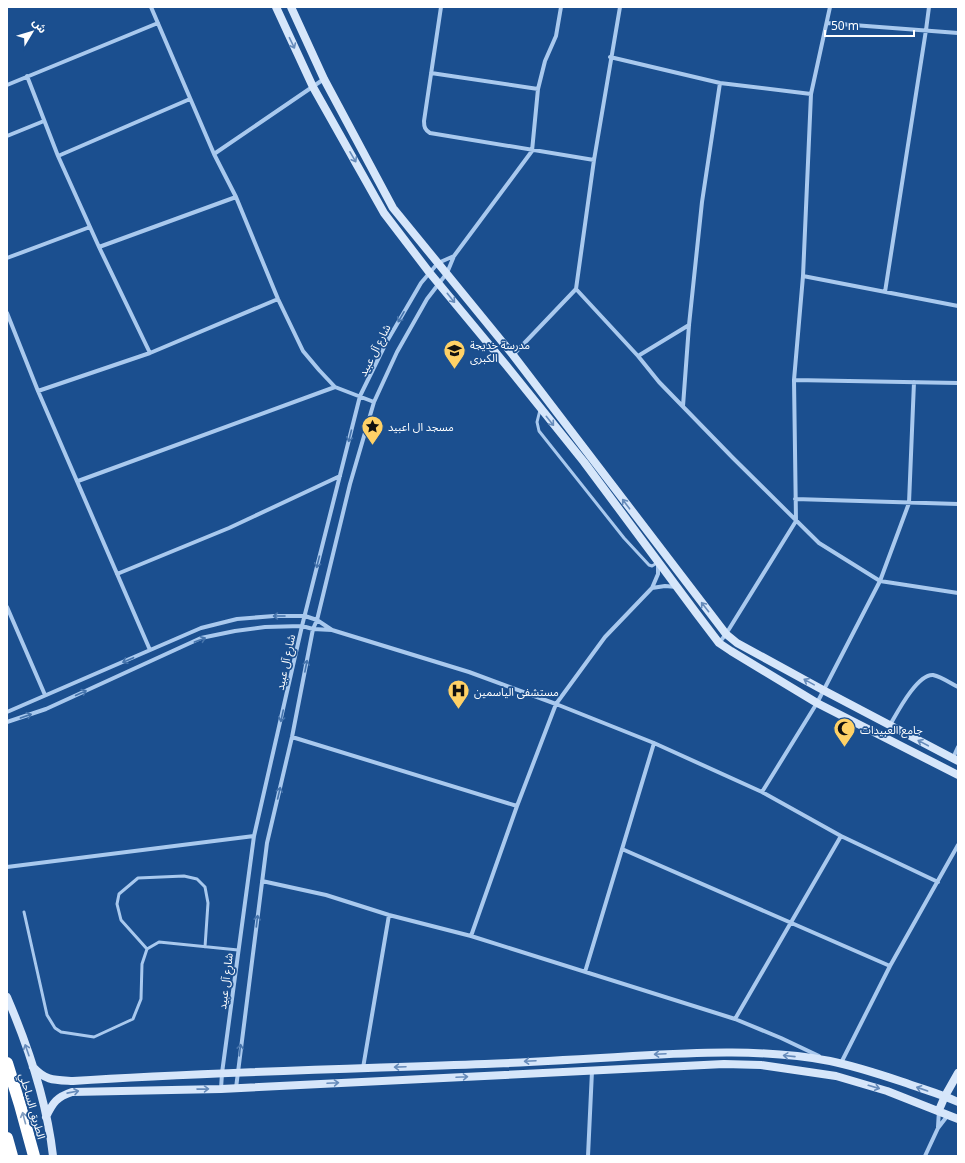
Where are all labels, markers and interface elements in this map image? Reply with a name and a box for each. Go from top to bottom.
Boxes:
north arrow [12,12,52,52]
scale bar [825,12,914,38]
text: ش [30,15,51,36]
text: 50 m [831,17,859,34]
one-way arrow [289,36,296,48]
one-way arrow [349,151,357,163]
one-way arrow [447,292,455,303]
one-way arrow [397,311,405,323]
street label: شارع آل عبيد [354,321,395,379]
school or university icon: مدرسة خديجة الكبرى [441,337,467,370]
place label: مدرسة خديجة الكبرى [470,337,530,365]
place icon: مسجد ال اعبيد [360,413,386,446]
one-way arrow [546,415,555,426]
place label: مسجد ال اعبيد [388,419,454,434]
one-way arrow [346,429,353,442]
one-way arrow [622,498,630,509]
one-way arrow [314,555,322,568]
one-way arrow [701,602,709,613]
one-way arrow [273,612,286,620]
street label: شارع آل عبيد [272,632,299,691]
one-way arrow [193,635,205,643]
one-way arrow [123,656,135,664]
one-way arrow [302,659,310,672]
hospital icon: مستشفى الياسمين [445,678,471,711]
one-way arrow [803,678,815,686]
place label: مستشفى الياسمين [474,684,559,699]
one-way arrow [75,689,87,696]
one-way arrow [278,709,286,722]
one-way arrow [20,711,32,719]
mosque icon: جامع العبيدات [831,716,857,749]
place label: جامع العبيدات [860,722,923,738]
one-way arrow [918,739,930,746]
one-way arrow [276,787,284,800]
one-way arrow [253,915,261,928]
street label: شارع آل عبيد [214,952,237,1010]
one-way arrow [236,1044,244,1057]
one-way arrow [22,1045,30,1057]
one-way arrow [654,1050,667,1058]
one-way arrow [783,1052,796,1060]
one-way arrow [524,1058,537,1065]
one-way arrow [394,1063,407,1071]
street label: الطريق الساحلي [14,1071,50,1142]
one-way arrow [455,1073,468,1080]
one-way arrow [326,1079,339,1086]
one-way arrow [867,1084,880,1091]
one-way arrow [916,1084,928,1092]
one-way arrow [196,1086,209,1093]
one-way arrow [66,1088,79,1096]
one-way arrow [19,1112,27,1125]

